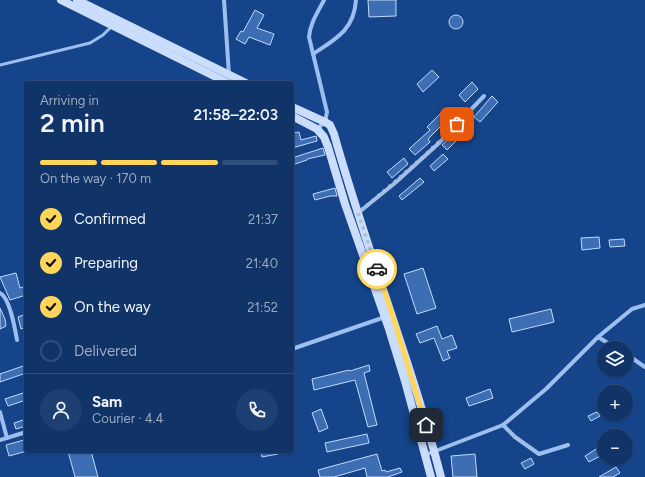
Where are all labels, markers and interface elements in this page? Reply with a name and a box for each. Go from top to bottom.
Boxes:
text: Arriving in [40,93,99,108]
text: 21:58–22:03 [194,106,278,124]
text: 2 min [40,107,105,139]
pin [440,107,474,141]
icon: bag [446,113,468,135]
text: On the way · 170 m [40,171,151,186]
icon: check [40,208,62,230]
text: Confirmed [74,210,146,228]
text: 21:37 [248,212,278,227]
courier [357,249,397,289]
icon: check [40,252,62,274]
text: Preparing [74,254,138,272]
text: 21:40 [246,256,278,271]
icon: car [366,258,388,280]
icon: check [40,296,62,318]
text: On the way [74,298,151,316]
text: 21:52 [247,300,278,315]
map controls [597,341,633,465]
button: layers [597,341,633,377]
text: Delivered [74,342,137,360]
button: + [597,385,633,421]
button: person [40,389,82,431]
button: phone [236,389,278,431]
text: Sam [92,393,122,411]
pin [409,408,443,442]
text: Courier · 4.4 [92,411,164,426]
icon: home [415,414,437,436]
button: − [597,429,633,465]

